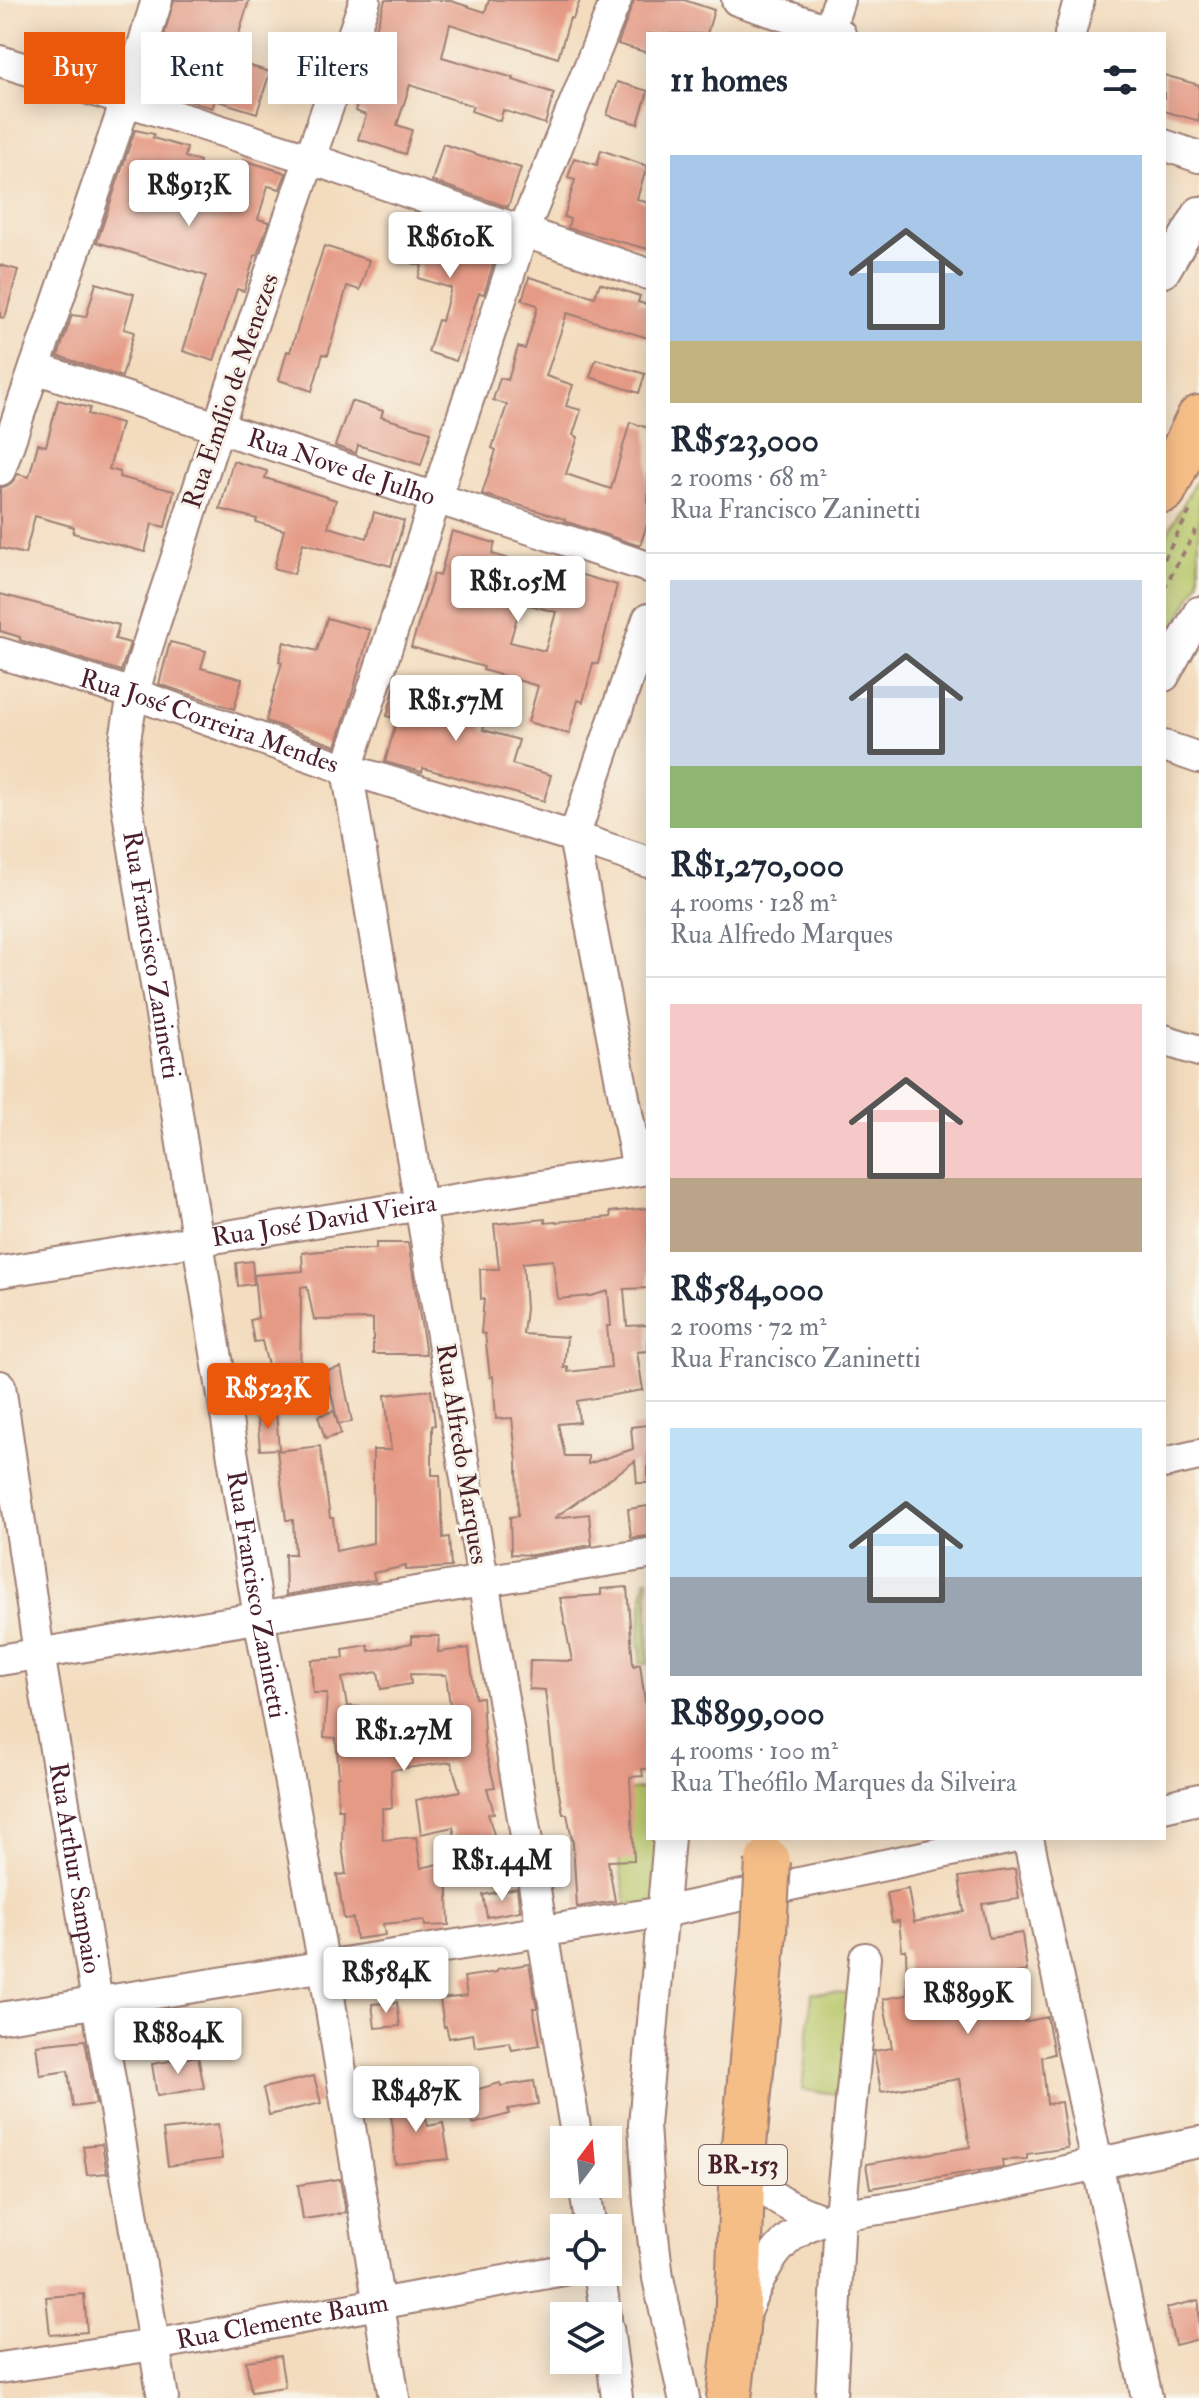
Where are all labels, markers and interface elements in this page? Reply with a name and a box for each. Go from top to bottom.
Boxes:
chip: Buy [24,32,125,104]
chip: Rent [141,32,252,104]
chip: Filters [268,32,397,104]
icon: filters [1098,58,1142,102]
text: 11 homes [670,59,788,102]
pin: R$913K [124,160,254,228]
text: R$913K [147,170,231,202]
icon: home [834,207,978,351]
pin: R$610K [385,212,515,280]
text: R$610K [407,222,493,254]
street label: Rua Emílio de Menezes [176,269,286,513]
text: R$523,000 [670,419,819,462]
street label: Rua Nove de Julho [243,422,439,513]
text: 2 rooms · 68 m² [670,462,827,494]
text: Rua Francisco Zaninetti [670,494,921,526]
pin: R$1.05M [444,556,592,624]
text: R$1.05M [469,566,567,598]
icon: home [834,632,978,776]
street label: Rua José Correira Mendes [76,662,343,781]
pin: R$1.57M [382,675,530,743]
text: R$1.57M [408,685,504,717]
street label: Rua Francisco Zaninetti [115,829,187,1081]
text: R$1,270,000 [670,844,844,887]
text: 4 rooms · 128 m² [670,887,837,919]
text: Rua Alfredo Marques [670,919,893,951]
icon: home [834,1056,978,1200]
street label: Rua José David Vieira [209,1187,439,1254]
text: R$584,000 [670,1268,824,1311]
text: 2 rooms · 72 m² [670,1311,827,1343]
street label: Rua Alfredo Marques [429,1341,495,1567]
text: Rua Francisco Zaninetti [670,1343,921,1375]
pin: R$523K [203,1363,333,1431]
text: R$523K [225,1373,311,1405]
street label: Rua Francisco Zaninetti [219,1468,294,1721]
icon: home [834,1480,978,1624]
text: R$899,000 [670,1692,825,1735]
pin: R$1.27M [330,1705,478,1773]
text: R$1.27M [355,1715,453,1747]
text: 4 rooms · 100 m² [670,1735,838,1767]
street label: Rua Arthur Sampaio [42,1760,108,1976]
text: Rua Theófilo Marques da Silveira [670,1767,1017,1799]
pin: R$1.44M [428,1835,576,1903]
text: R$1.44M [451,1845,553,1877]
pin: R$584K [321,1947,451,2015]
text: R$584K [341,1957,431,1989]
pin: R$899K [903,1968,1033,2036]
text: R$899K [923,1978,1013,2010]
pin: R$804K [113,2008,243,2076]
text: R$804K [133,2018,223,2050]
pin: R$487K [351,2066,481,2134]
text: R$487K [371,2076,461,2108]
north arrow [550,2126,622,2198]
map controls [550,2126,622,2374]
road number: BR-153 [699,2145,787,2185]
button: locate [550,2214,622,2286]
street label: Rua Clemente Baum [174,2286,391,2357]
button: layers [550,2302,622,2374]

